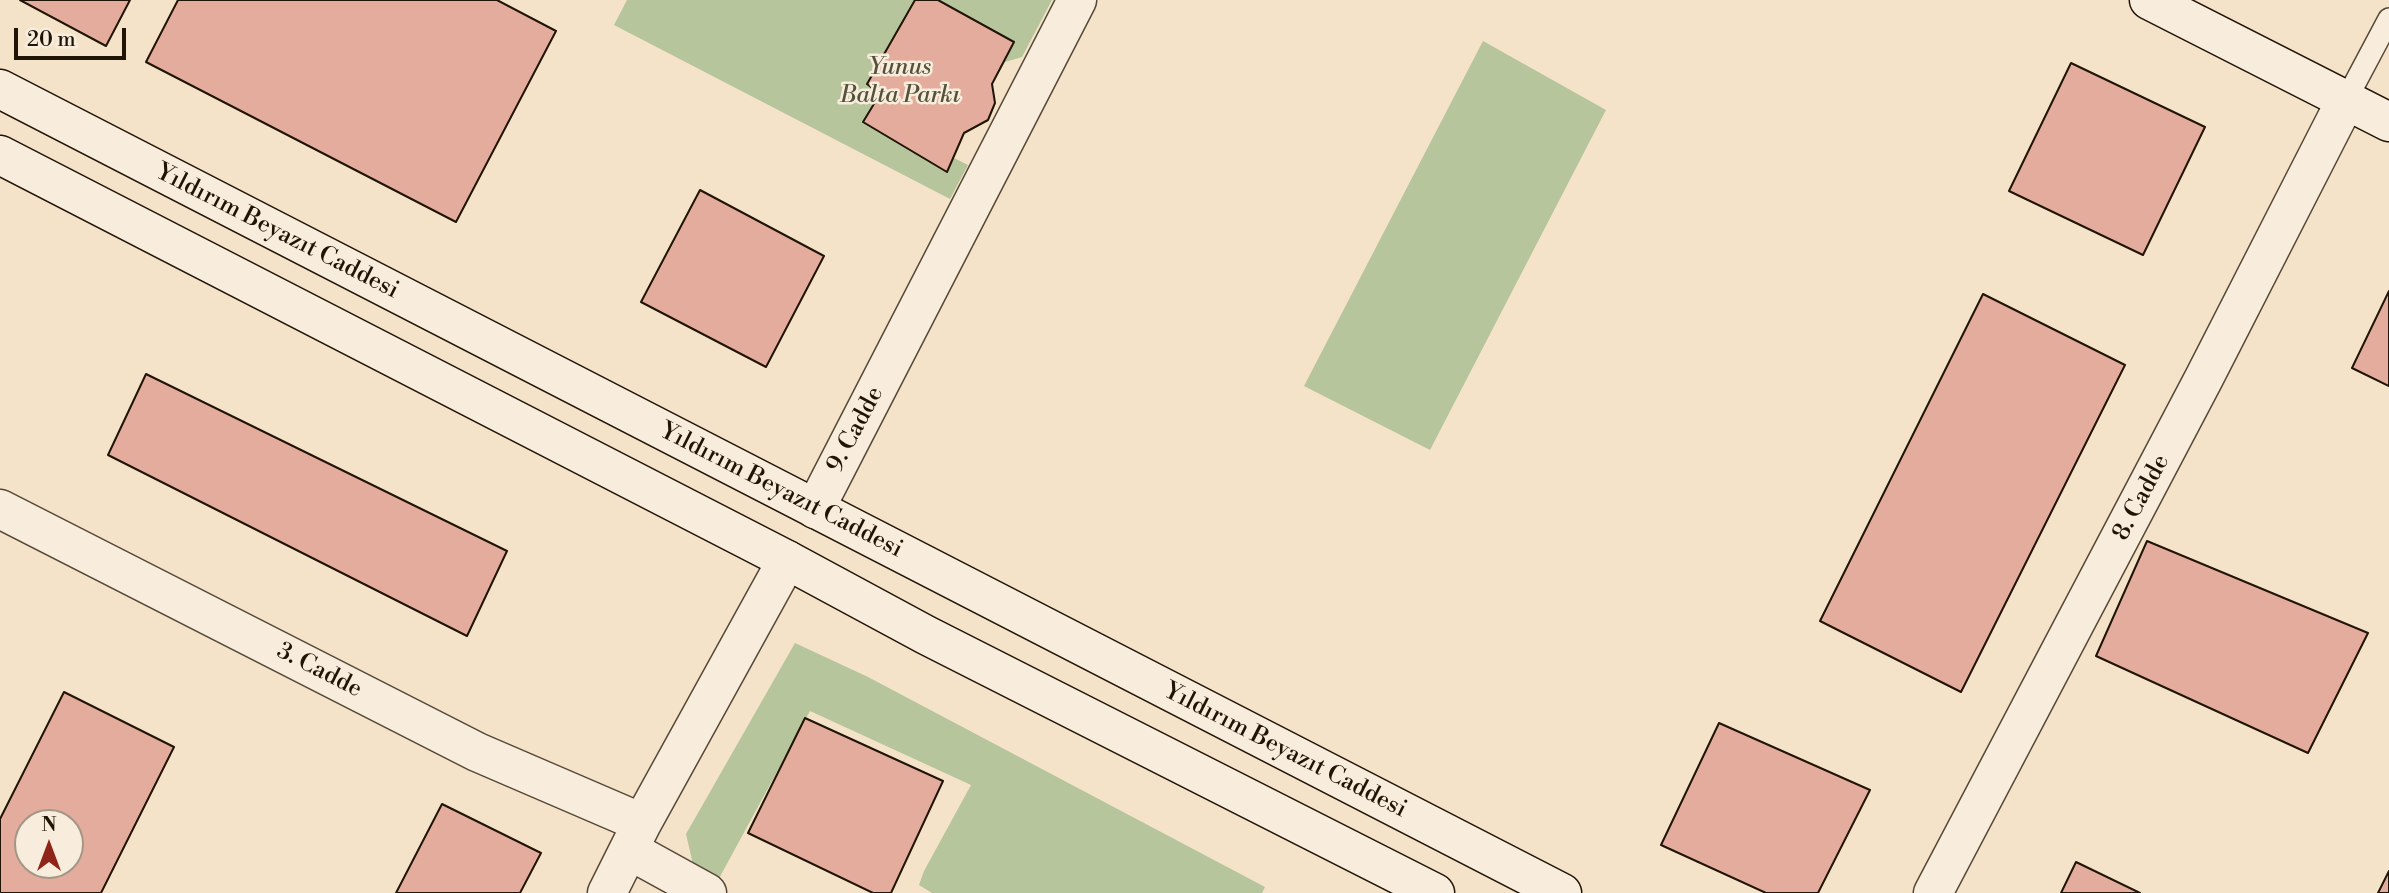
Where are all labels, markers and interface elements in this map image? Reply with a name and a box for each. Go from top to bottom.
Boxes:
scale bar [18,14,130,58]
text: 20 m [27,27,76,53]
park label: Yunus Balta Parkı [840,54,960,110]
street label: Yıldırım Beyazıt Caddesi [151,158,403,306]
street label: 9. Cadde [821,382,891,478]
street label: Yıldırım Beyazıt Caddesi [655,417,907,565]
street label: 8. Cadde [2107,450,2177,546]
street label: 3. Cadde [272,637,366,705]
street label: Yıldırım Beyazıt Caddesi [1159,677,1411,825]
north arrow [14,809,84,879]
text: N [41,813,57,837]

